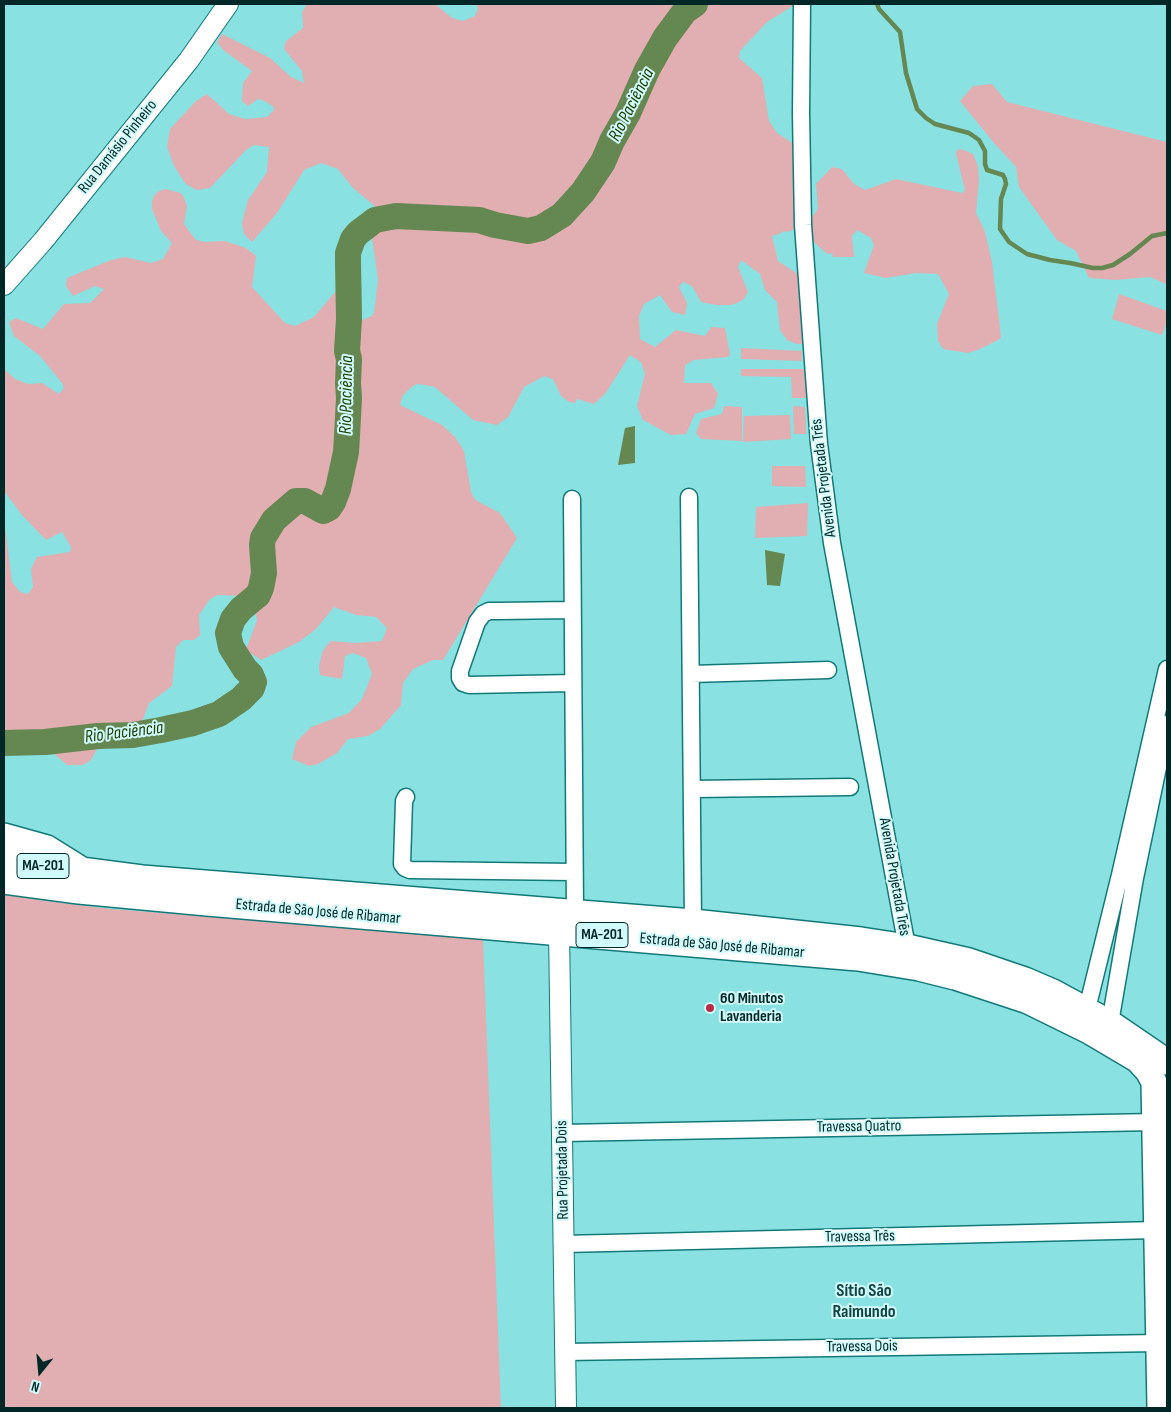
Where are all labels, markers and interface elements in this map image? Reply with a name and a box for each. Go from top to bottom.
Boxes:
water label: Rio Paciência [604,65,660,145]
street label: Rua Damásio Pinheiro [74,96,162,198]
water label: Rio Paciência [336,355,358,435]
street label: Avenida Projetada Três [807,418,841,538]
water label: Rio Paciência [84,717,164,749]
street label: Avenida Projetada Três [874,816,914,938]
road number: MA-201 [17,854,69,878]
street label: Estrada de São José de Ribamar [235,895,401,929]
road number: MA-201 [576,922,628,948]
street label: Estrada de São José de Ribamar [639,929,805,963]
place label: 60 Minutos Lavanderia [720,989,783,1027]
marker: 60 Minutos Lavanderia [704,1002,716,1014]
street label: Travessa Quatro [816,1117,902,1137]
street label: Rua Projetada Dois [553,1120,573,1220]
street label: Travessa Três [825,1227,895,1247]
district label: Sítio São Raimundo [832,1280,896,1322]
street label: Travessa Dois [826,1337,898,1357]
north arrow [15,1347,65,1397]
text: N [29,1378,42,1396]

